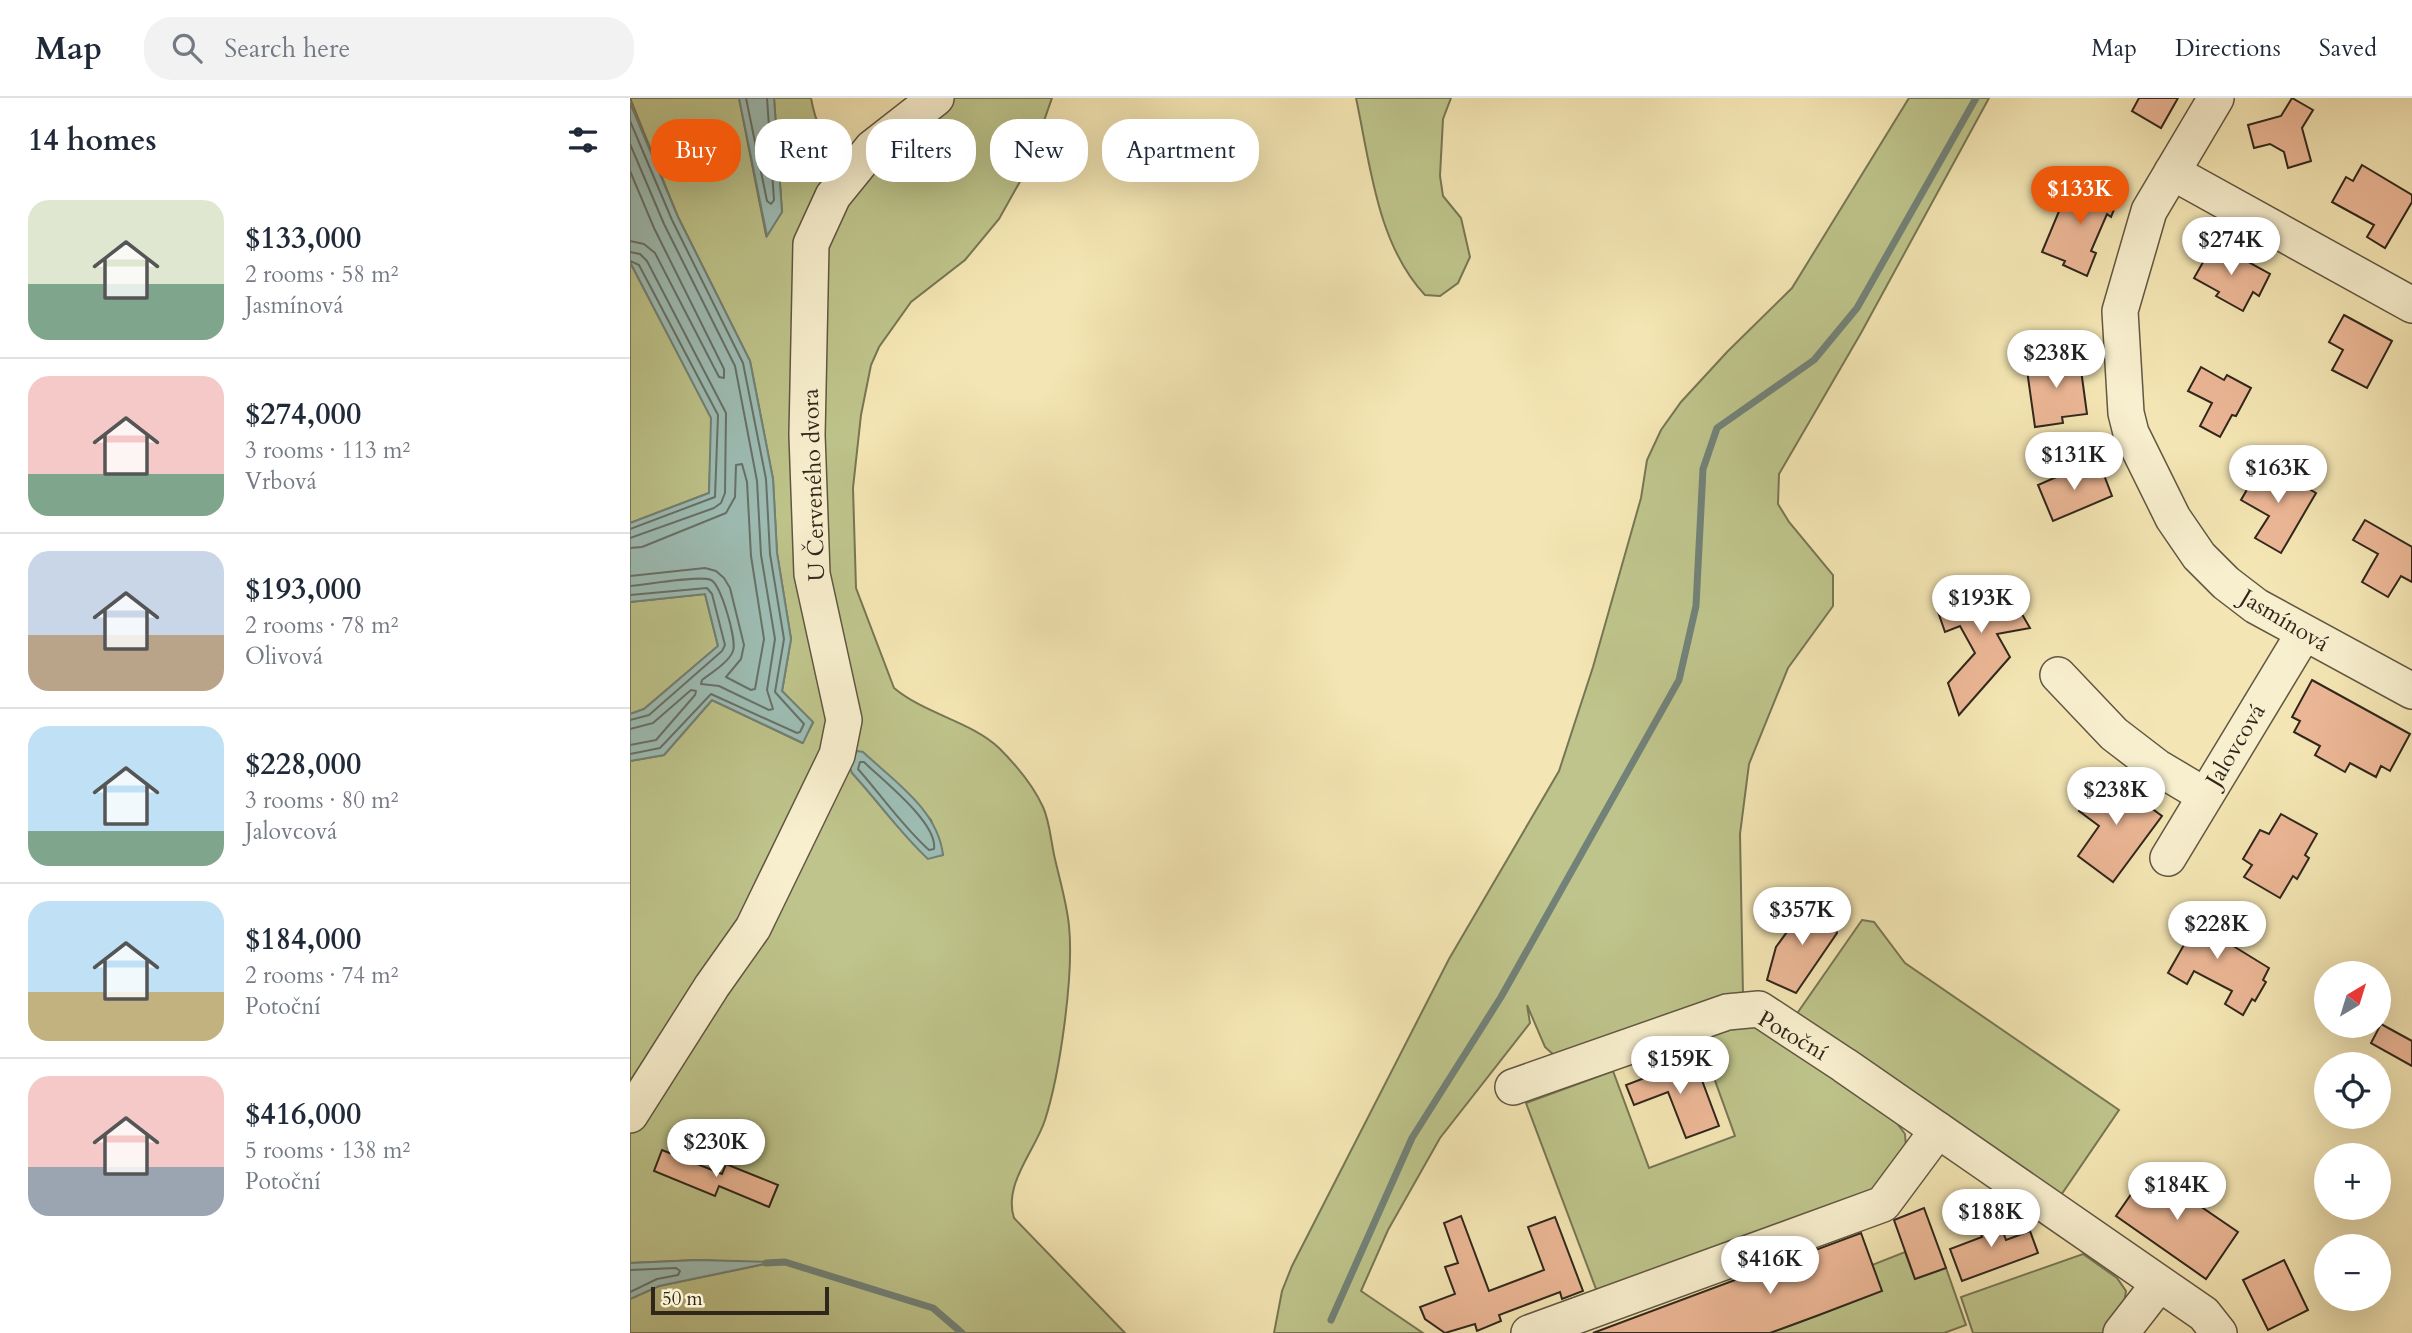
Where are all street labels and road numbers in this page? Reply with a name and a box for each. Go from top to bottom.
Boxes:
street label: U Červeného dvora [794,388,832,582]
street label: Jasmínová [2232,580,2335,659]
street label: Jalovcová [2197,698,2272,795]
street label: Potoční [1752,1003,1833,1068]

